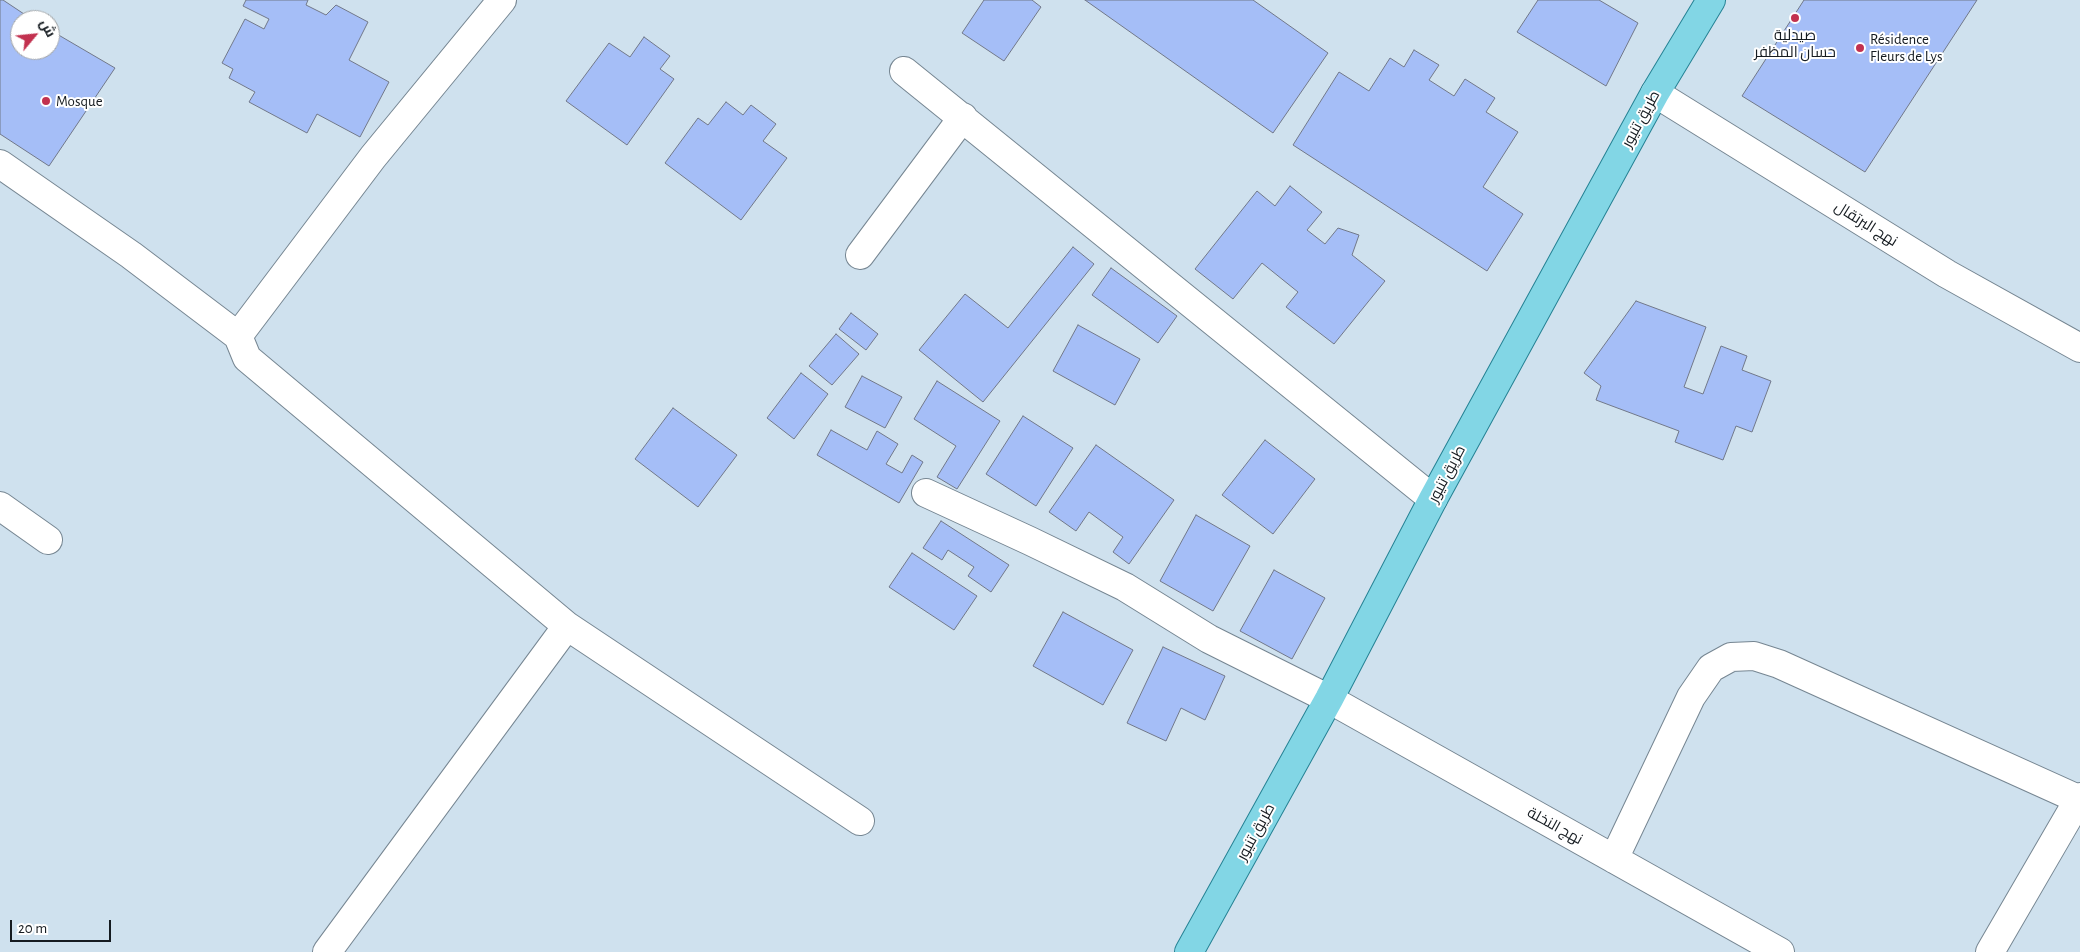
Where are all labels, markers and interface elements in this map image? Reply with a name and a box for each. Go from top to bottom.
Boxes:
north arrow [10,10,60,60]
marker: صيدلية حسان المظفر [1789,12,1801,24]
text: ش [37,17,58,40]
place label: صيدلية حسان المظفر [1754,26,1836,61]
place label: Résidence Fleurs de Lys [1870,30,1942,65]
marker: Résidence Fleurs de Lys [1854,42,1866,54]
street label: طريق تنيور [1618,87,1664,151]
place label: Mosque [56,92,103,110]
marker: Mosque [40,95,52,107]
street label: نهج البرتقال [1831,198,1901,250]
street label: طريق تنيور [1424,442,1470,506]
street label: طريق تنيور [1233,800,1279,864]
street label: نهج النخلة [1524,803,1586,849]
scale bar [12,910,114,942]
text: 20 m [18,921,47,936]

